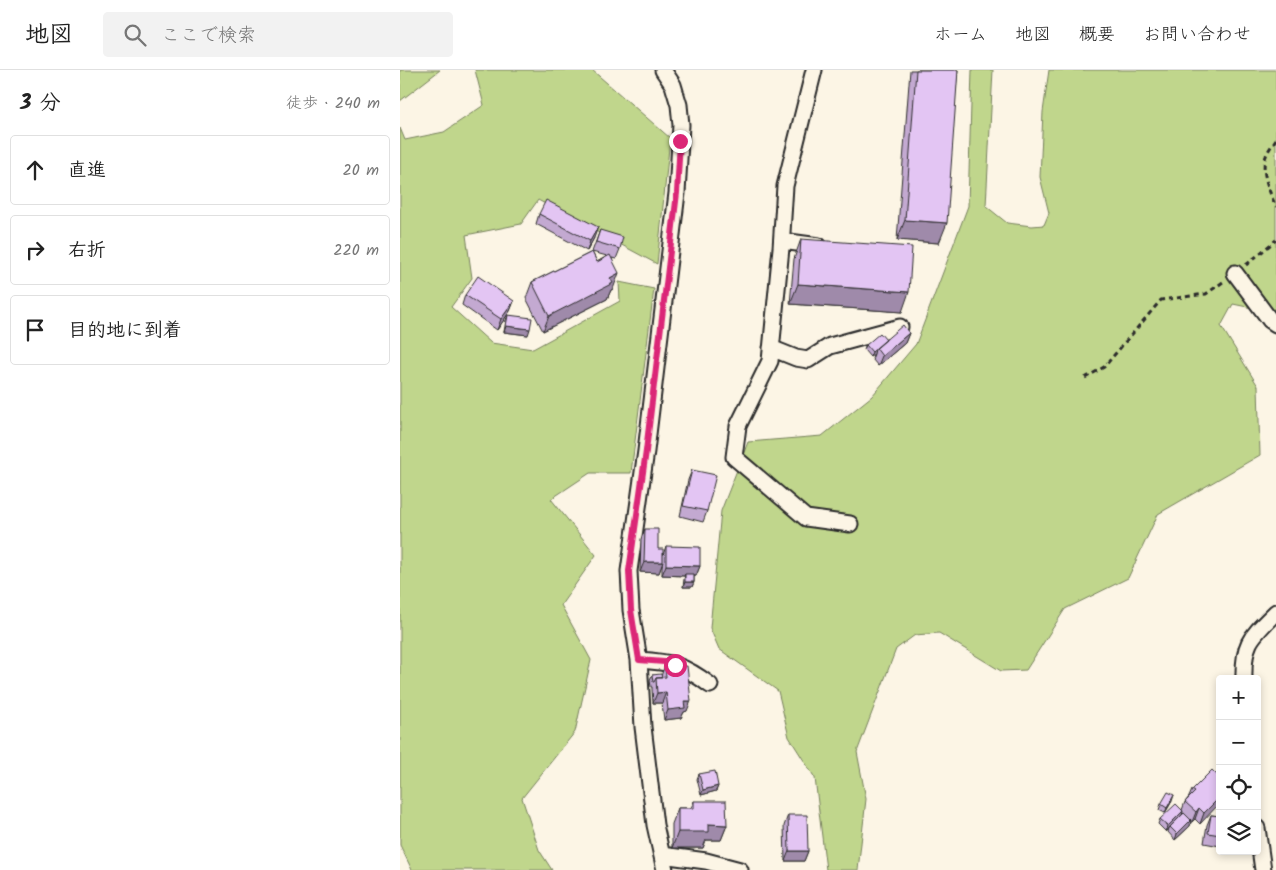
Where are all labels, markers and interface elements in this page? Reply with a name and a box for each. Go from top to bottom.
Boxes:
search box [103,12,453,57]
text: 地図 [25,16,73,55]
icon: search [121,21,149,49]
text: ここで検索 [161,21,256,51]
text: ホーム [934,21,987,50]
text: 地図 [1015,21,1051,50]
text: 概要 [1079,21,1115,50]
text: お問い合わせ [1143,21,1251,50]
text: 3 分 [20,87,61,120]
text: 徒歩 · 240 m [286,91,380,116]
route end [669,130,692,153]
icon: ahead [21,156,49,184]
text: 直進 [68,156,106,186]
text: 20 m [343,158,379,183]
icon: right [21,236,49,264]
text: 右折 [68,236,106,266]
text: 220 m [333,238,379,263]
icon: arrive [21,316,49,344]
text: 目的地に到着 [68,316,182,346]
route start [664,654,687,677]
map controls [1216,675,1261,855]
button: + [1216,675,1261,720]
button: − [1216,720,1261,765]
button: locate [1216,765,1261,810]
button: layers [1216,810,1261,855]

